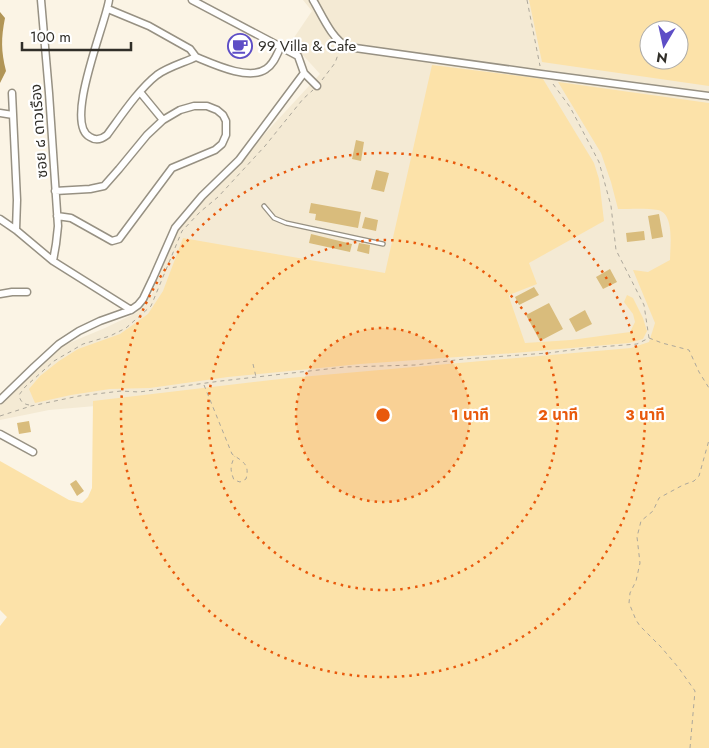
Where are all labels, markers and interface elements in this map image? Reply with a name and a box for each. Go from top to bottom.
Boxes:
scale bar [22,20,131,52]
north arrow [639,20,689,70]
text: 100 m [30,26,71,48]
cafe icon: 99 Villa & Cafe [227,33,253,59]
place label: 99 Villa & Cafe [258,35,357,57]
text: N [655,47,669,69]
street label: ซอย ๘ ดาวเรือง [25,83,53,179]
text: 1 นาที [451,404,489,426]
text: 2 นาที [538,404,578,426]
text: 3 นาที [625,404,665,426]
centre of rings [374,406,392,424]

